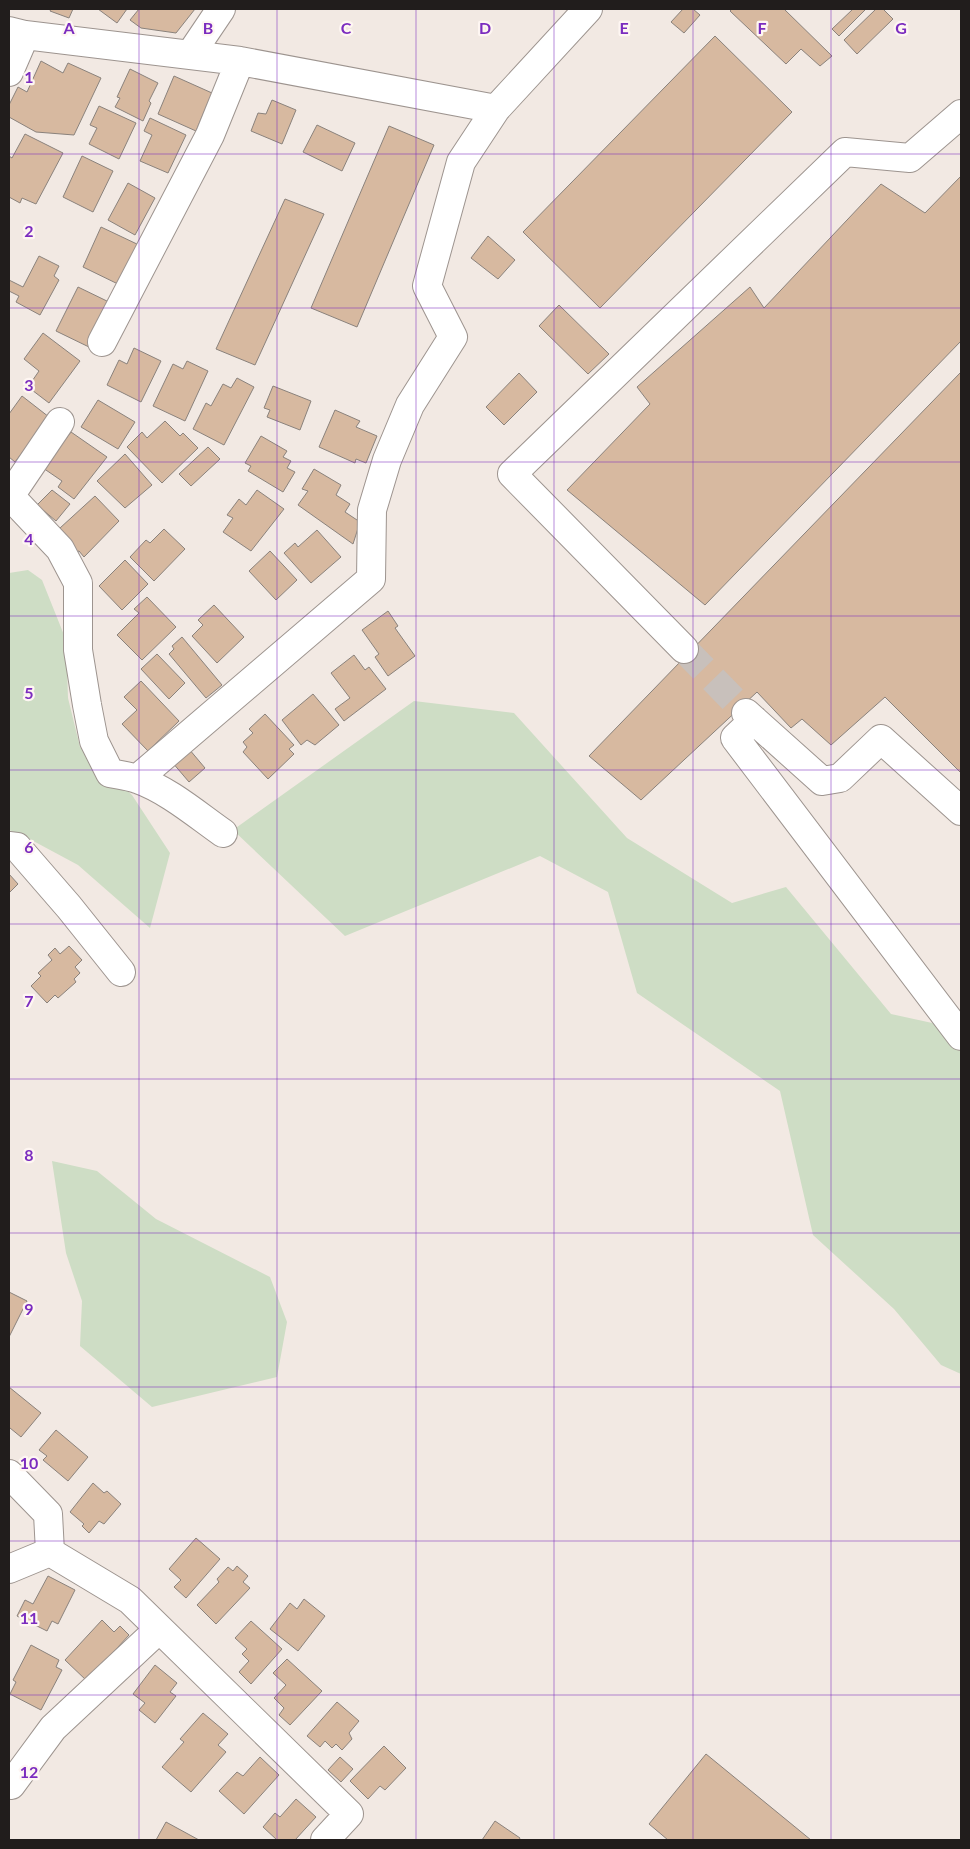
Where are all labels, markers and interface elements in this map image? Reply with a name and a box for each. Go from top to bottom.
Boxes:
text: A [62,18,75,37]
text: B [203,18,213,37]
text: C [341,18,352,37]
text: D [479,18,491,37]
text: E [619,18,629,37]
text: F [757,18,767,37]
text: G [895,18,907,37]
text: 1 [24,67,34,86]
text: 2 [24,221,34,240]
text: 3 [24,375,34,394]
text: 4 [24,529,34,548]
text: 5 [24,683,34,702]
text: 6 [24,837,34,856]
text: 7 [24,991,34,1010]
text: 8 [24,1145,34,1164]
text: 9 [24,1299,34,1318]
text: 10 [20,1453,38,1472]
text: 11 [20,1608,38,1627]
text: 12 [20,1762,38,1781]

